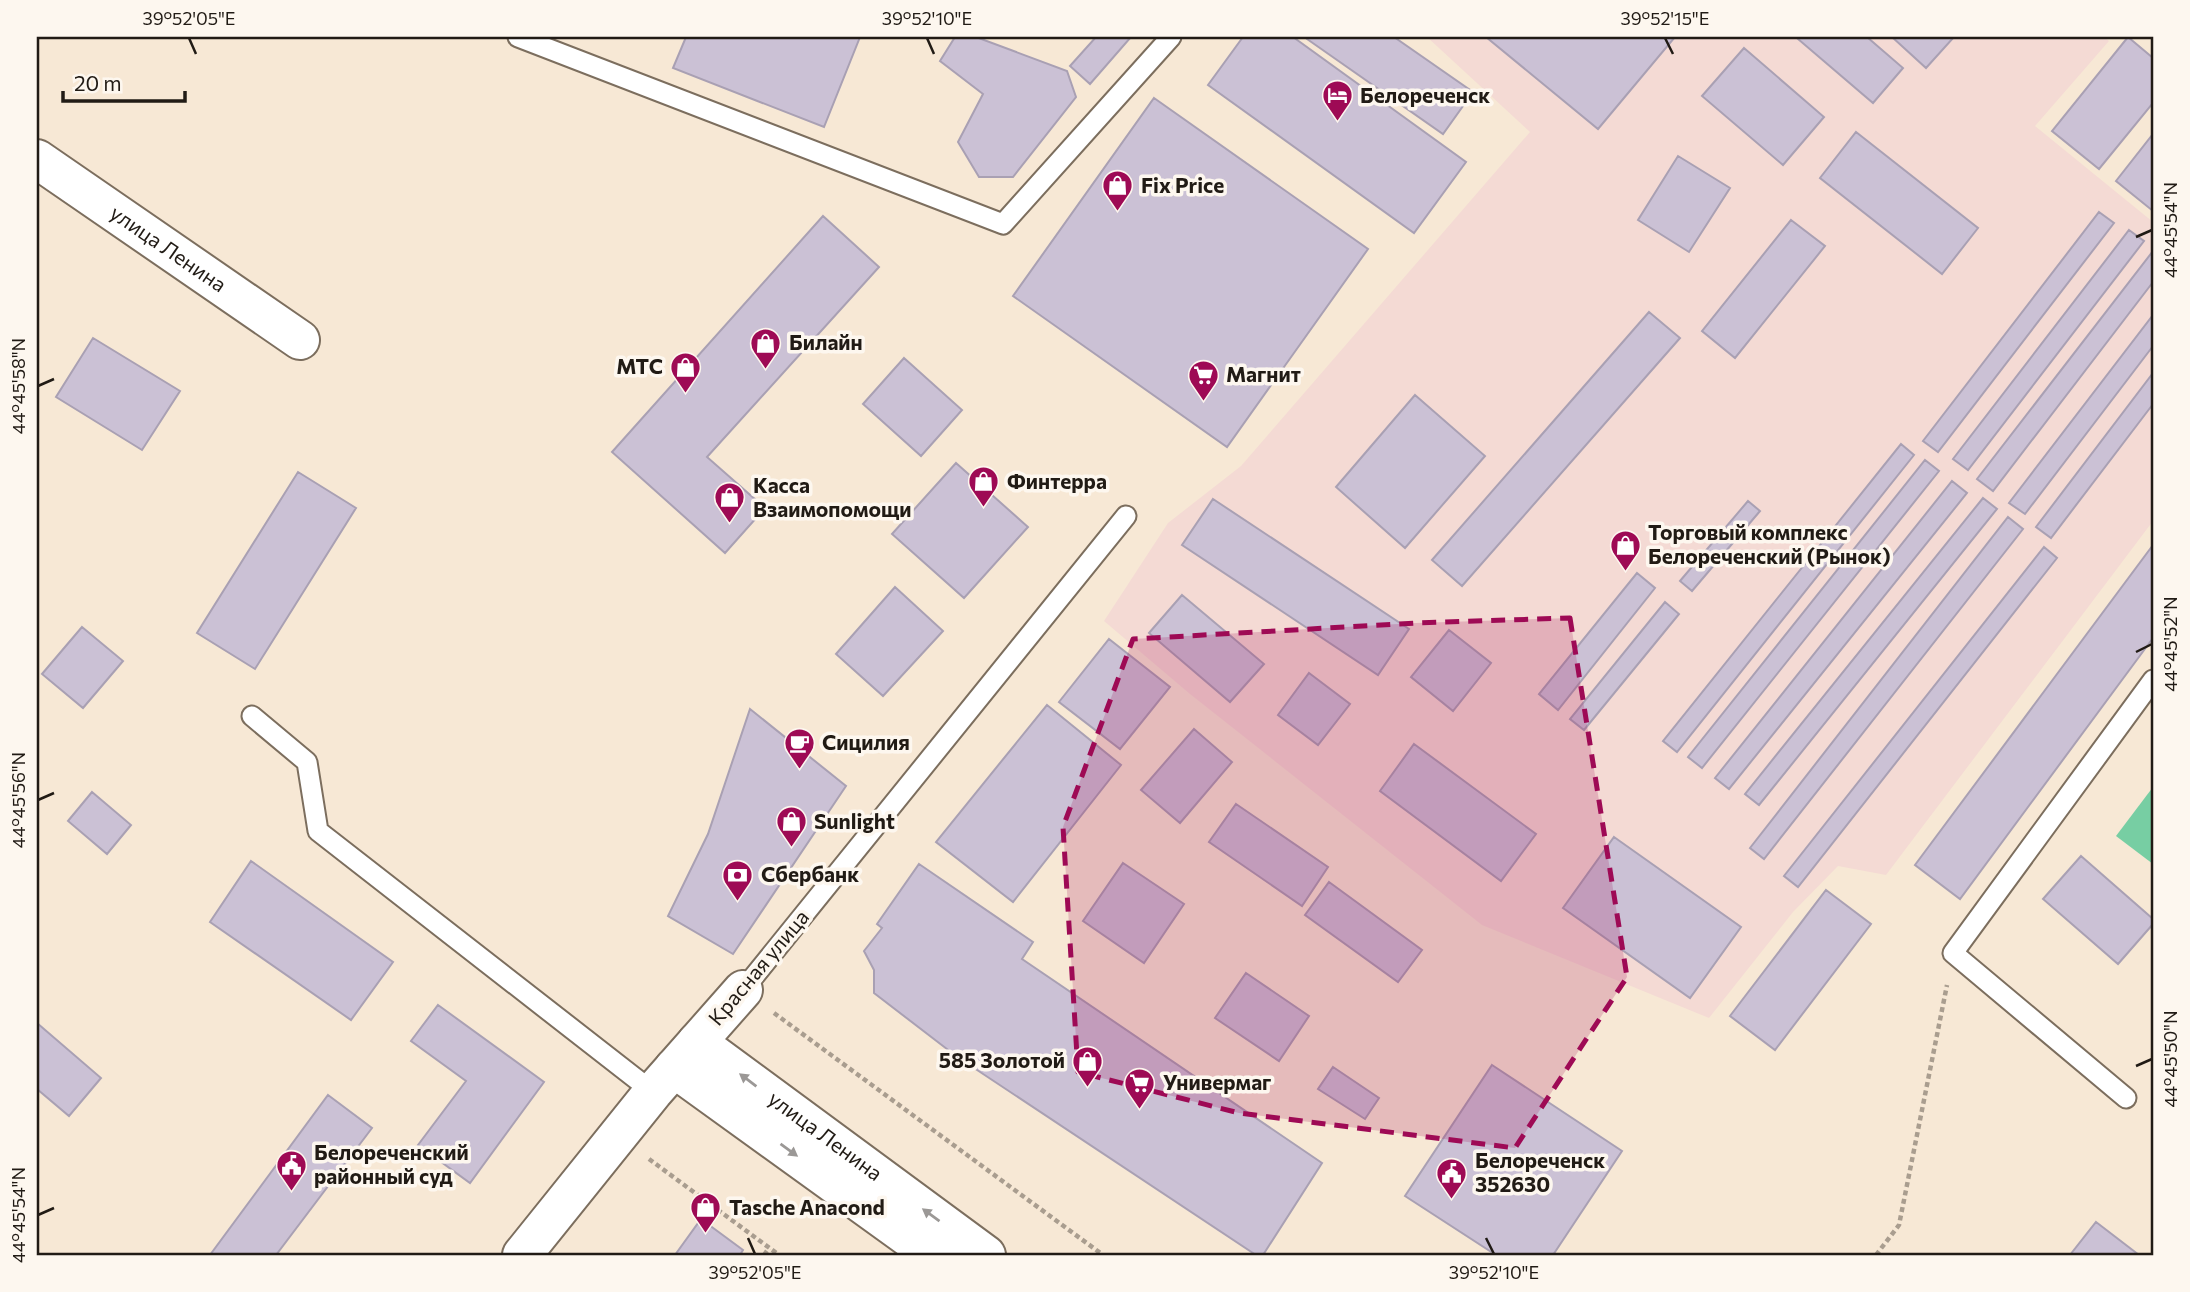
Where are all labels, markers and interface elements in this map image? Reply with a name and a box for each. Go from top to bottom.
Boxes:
text: 39°52'05"E [142,7,236,29]
text: 39°52'10"E [882,7,972,29]
text: 39°52'15"E [1621,7,1710,29]
scale bar [63,60,186,104]
text: 20 m [74,70,122,95]
hotel icon: Белореченск [1320,79,1354,123]
place label: Белореченск [1360,82,1490,107]
shop icon: Fix Price [1101,169,1135,213]
place label: Fix Price [1141,172,1224,197]
text: 44°45'54"N [2159,182,2181,278]
street label: улица Ленина [106,199,232,297]
shop icon: Билайн [749,326,783,370]
place label: Билайн [789,329,863,354]
text: 44°45'58"N [7,338,29,434]
shop icon: МТС [669,350,703,394]
place label: МТС [616,353,663,378]
supermarket icon: Магнит [1186,358,1220,402]
place label: Магнит [1226,361,1301,386]
shop icon: Финтерра [967,465,1001,509]
place label: Финтерра [1007,468,1107,493]
place label: Касса Взаимопомощи [753,472,911,521]
shop icon: Касса Взаимопомощи [713,481,747,525]
place label: Торговый комплекс Белореченский (Рынок) [1648,519,1891,568]
shop icon: Торговый комплекс Белореченский (Рынок) [1608,528,1642,572]
text: 44°45'52"N [2159,596,2181,692]
cafe icon: Сицилия [782,726,816,770]
place label: Сицилия [822,729,910,754]
text: 44°45'56"N [7,752,29,848]
shop icon: Sunlight [774,805,808,849]
place label: Sunlight [814,808,895,833]
bank icon: Сбербанк [721,858,755,902]
place label: Сбербанк [761,861,859,886]
street label: Красная улица [702,904,813,1030]
text: 44°45'50"N [2159,1010,2181,1108]
shop icon: 585 Золотой [1071,1044,1105,1088]
place label: 585 Золотой [939,1047,1065,1072]
supermarket icon: Универмаг [1123,1066,1157,1110]
place label: Универмаг [1163,1069,1271,1094]
one-way arrow [739,1074,757,1088]
street label: улица Ленина [764,1085,888,1185]
place label: Белореченский районный суд [314,1139,469,1188]
one-way arrow [780,1143,798,1157]
place label: Белореченск 352630 [1475,1147,1605,1196]
public building icon: Белореченский районный суд [274,1148,308,1192]
public building icon: Белореченск 352630 [1435,1156,1469,1200]
text: 44°45'54"N [7,1167,29,1263]
shop icon: Tasche Anacond [689,1191,723,1235]
place label: Tasche Anacond [729,1194,885,1219]
one-way arrow [922,1208,940,1222]
text: 39°52'05"E [708,1261,802,1283]
text: 39°52'10"E [1449,1261,1539,1283]

